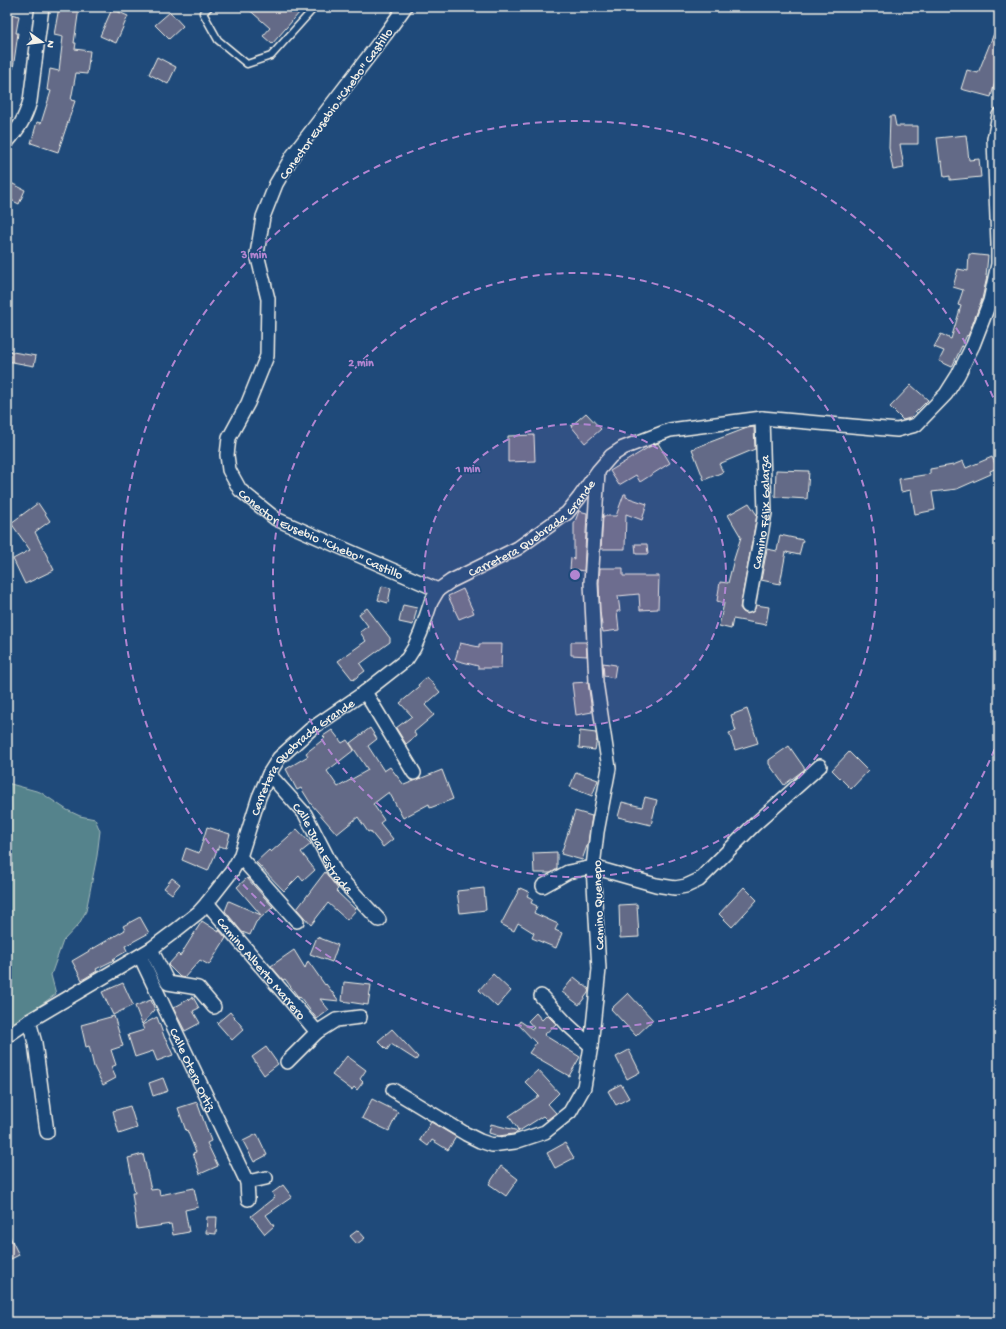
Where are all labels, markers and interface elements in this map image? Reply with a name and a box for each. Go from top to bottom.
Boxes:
north arrow [22,22,62,62]
street label: Conector Eusebio "Chebo" Castillo [277,25,397,183]
text: N [43,39,56,49]
text: 3 min [240,249,267,263]
text: 2 min [348,357,374,371]
street label: Camino Félix Galarza [750,454,775,571]
text: 1 min [455,463,481,477]
street label: Carretera Quebrada Grande [466,477,600,581]
street label: Conector Eusebio "Chebo" Castillo [234,487,405,584]
centre of rings [568,568,582,582]
street label: Carretera Quebrada Grande [249,696,358,818]
street label: Calle Juan Estrada [288,800,356,898]
street label: Camino Quenepo [590,859,609,950]
street label: Camino Alberto Marrero [212,915,308,1024]
street label: Calle Otero Ortiz [165,1026,218,1115]

